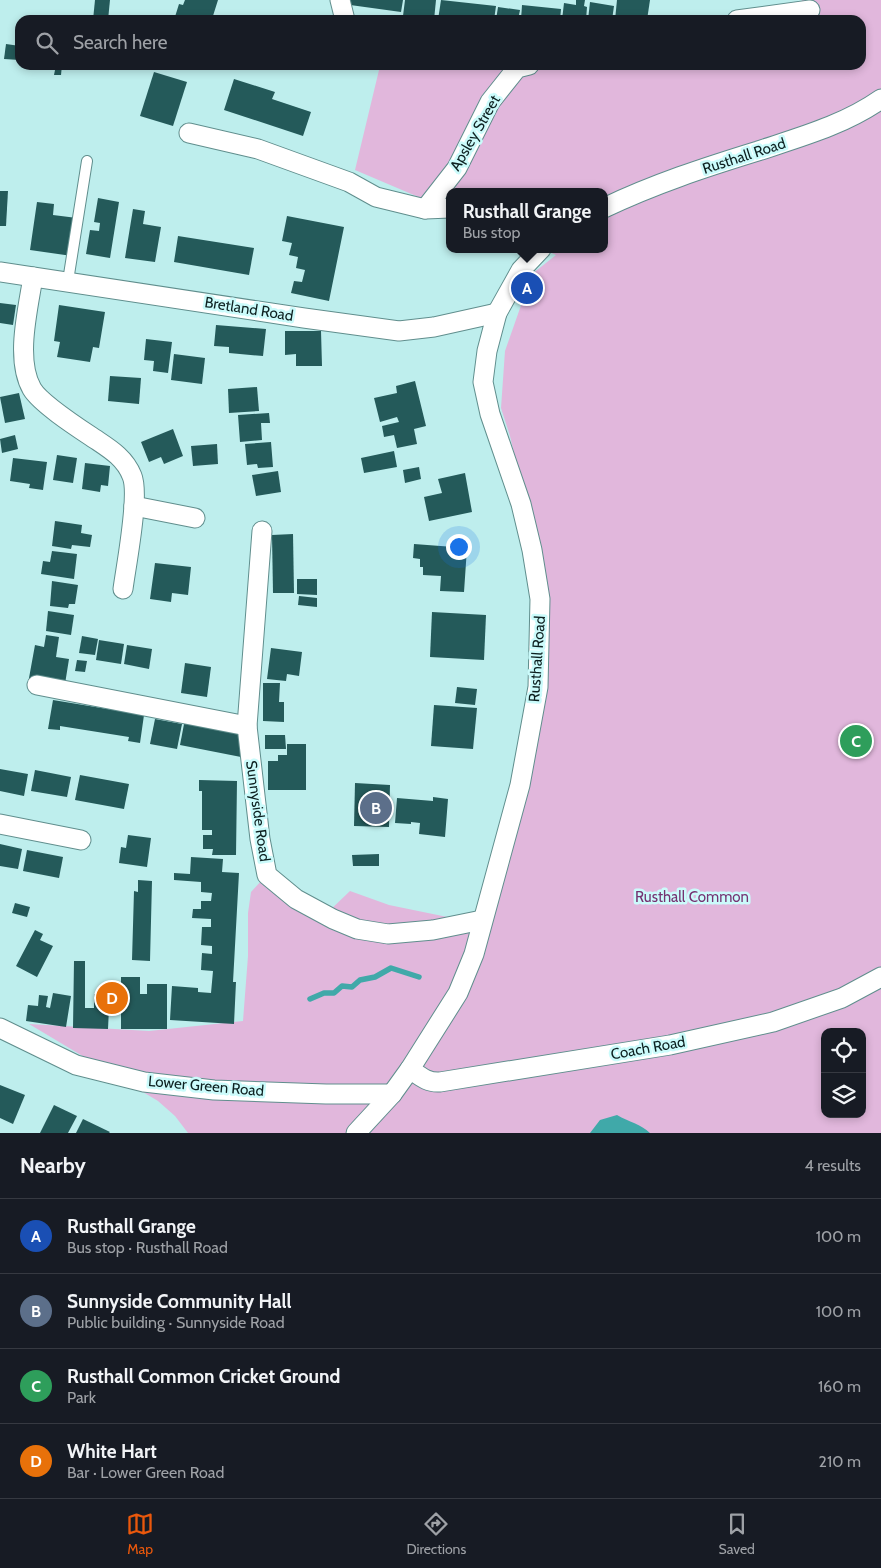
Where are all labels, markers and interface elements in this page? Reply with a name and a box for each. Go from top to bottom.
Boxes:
search box [15,15,866,70]
icon: search [33,29,61,57]
text: Search here [73,31,167,54]
street label: Apsley Street [446,92,504,174]
street label: Rusthall Road [700,134,788,178]
popup [446,188,608,253]
text: Rusthall Grange [463,200,591,223]
text: Bus stop [463,223,520,242]
pin: A [511,269,543,307]
street label: Bretland Road [203,293,295,325]
your location [446,534,472,560]
street label: Rusthall Road [525,615,549,703]
pin: C [840,722,872,760]
street label: Sunnyside Road [242,759,274,863]
pin: B [360,789,392,827]
park label: Rusthall Common [635,888,749,906]
pin: D [96,979,128,1017]
map controls [821,1028,866,1118]
button: locate [821,1028,866,1073]
street label: Coach Road [609,1033,687,1063]
street label: Lower Green Road [147,1072,265,1100]
button: layers [821,1073,866,1118]
text: Nearby [20,1153,86,1178]
text: 4 results [804,1156,861,1175]
text: Rusthall Grange [67,1215,196,1238]
text: A [31,1227,41,1246]
text: 100 m [816,1227,861,1246]
text: Bus stop · Rusthall Road [67,1238,228,1257]
text: Sunnyside Community Hall [67,1290,292,1313]
text: B [31,1302,41,1321]
text: 100 m [816,1302,861,1321]
text: Public building · Sunnyside Road [67,1313,285,1332]
text: Rusthall Common Cricket Ground [67,1365,340,1388]
text: C [31,1377,41,1396]
text: 160 m [818,1377,861,1396]
text: Park [67,1388,96,1407]
text: White Hart [67,1440,157,1463]
text: D [30,1452,42,1471]
text: 210 m [819,1452,861,1471]
text: Bar · Lower Green Road [67,1463,224,1482]
tab: Map [126,1510,154,1558]
tab: Directions [406,1510,466,1558]
tab: Saved [718,1510,755,1558]

